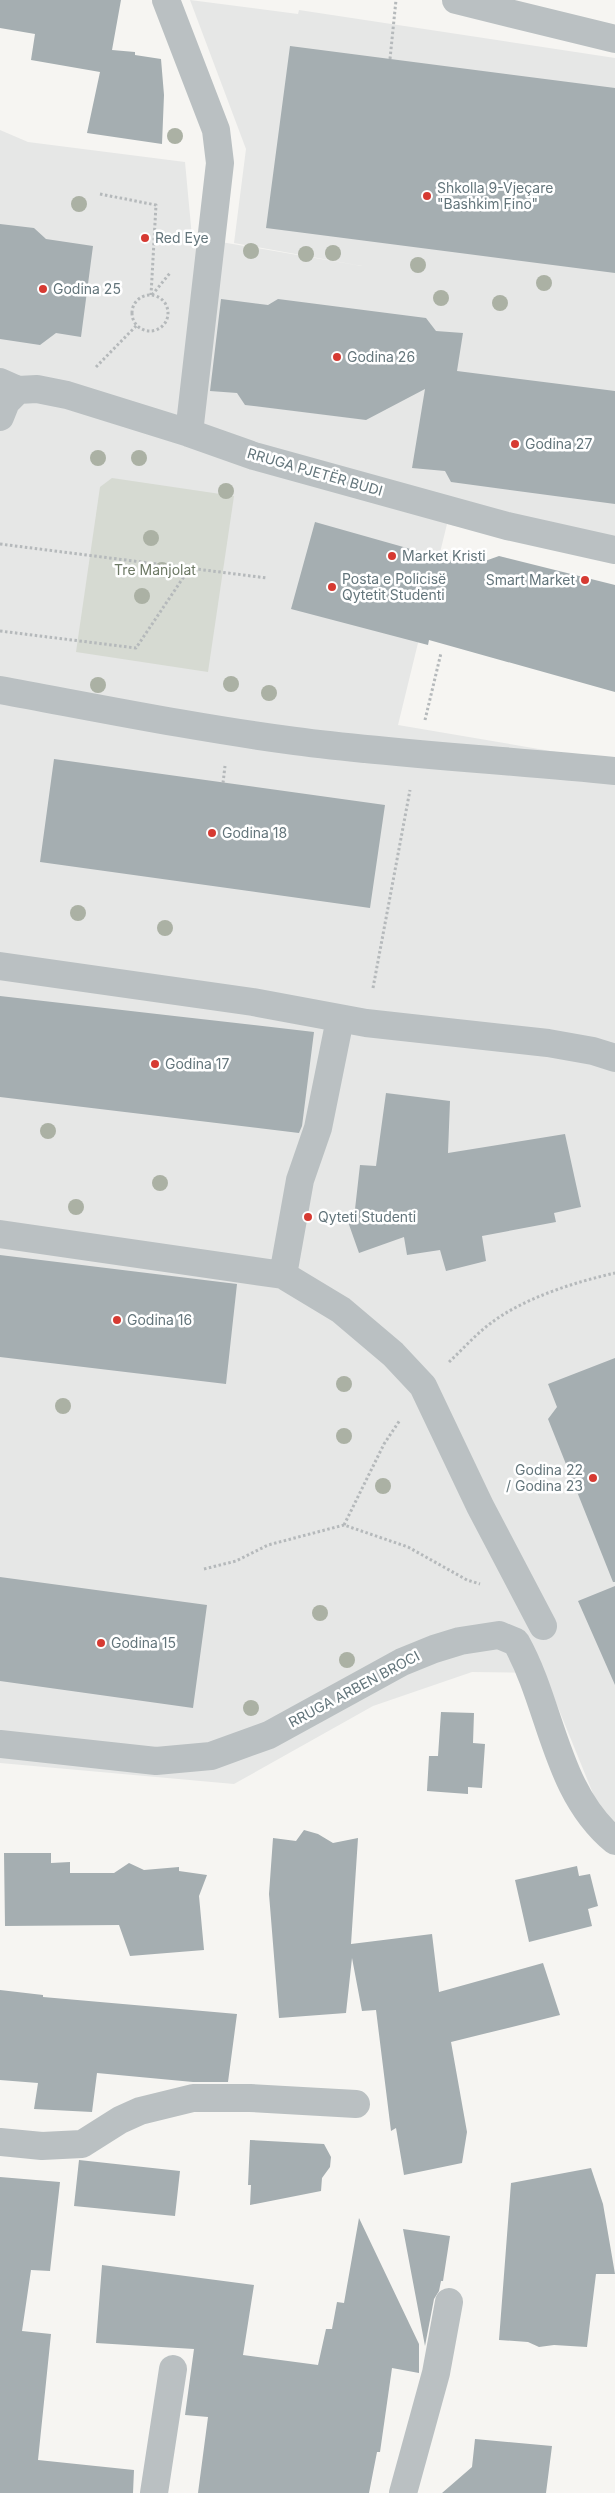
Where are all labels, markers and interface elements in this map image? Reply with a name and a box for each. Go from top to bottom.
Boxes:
place label: Shkolla 9-Vjeçare "Bashkim Fino" [437,179,553,212]
marker: Shkolla 9-Vjeçare "Bashkim Fino" [421,190,433,202]
place label: Red Eye [155,229,209,246]
marker: Red Eye [139,232,151,244]
place label: Godina 25 [53,280,121,297]
marker: Godina 25 [37,283,49,295]
place label: Godina 26 [347,348,415,365]
marker: Godina 26 [331,351,343,363]
place label: Godina 27 [525,435,592,452]
marker: Godina 27 [509,438,521,450]
street label: RRUGA PJETËR BUDI [245,444,385,499]
place label: Market Kristi [402,547,486,564]
marker: Market Kristi [386,550,398,562]
park label: Tre Manjolat [114,561,196,578]
place label: Posta e Policisë Qytetit Studenti [342,570,446,603]
place label: Smart Market [486,571,575,588]
marker: Smart Market [579,574,591,586]
marker: Posta e Policisë Qytetit Studenti [326,581,338,593]
place label: Godina 18 [222,824,287,841]
marker: Godina 18 [206,827,218,839]
place label: Godina 17 [165,1055,230,1072]
marker: Godina 17 [149,1058,161,1070]
place label: Qyteti Studenti [318,1208,416,1225]
marker: Qyteti Studenti [302,1211,314,1223]
place label: Godina 16 [127,1311,192,1328]
marker: Godina 16 [111,1314,123,1326]
place label: Godina 22 / Godina 23 [506,1461,583,1494]
marker: Godina 22 / Godina 23 [587,1472,599,1484]
place label: Godina 15 [111,1634,176,1651]
marker: Godina 15 [95,1637,107,1649]
street label: RRUGA ARBEN BROCI [285,1647,422,1730]

